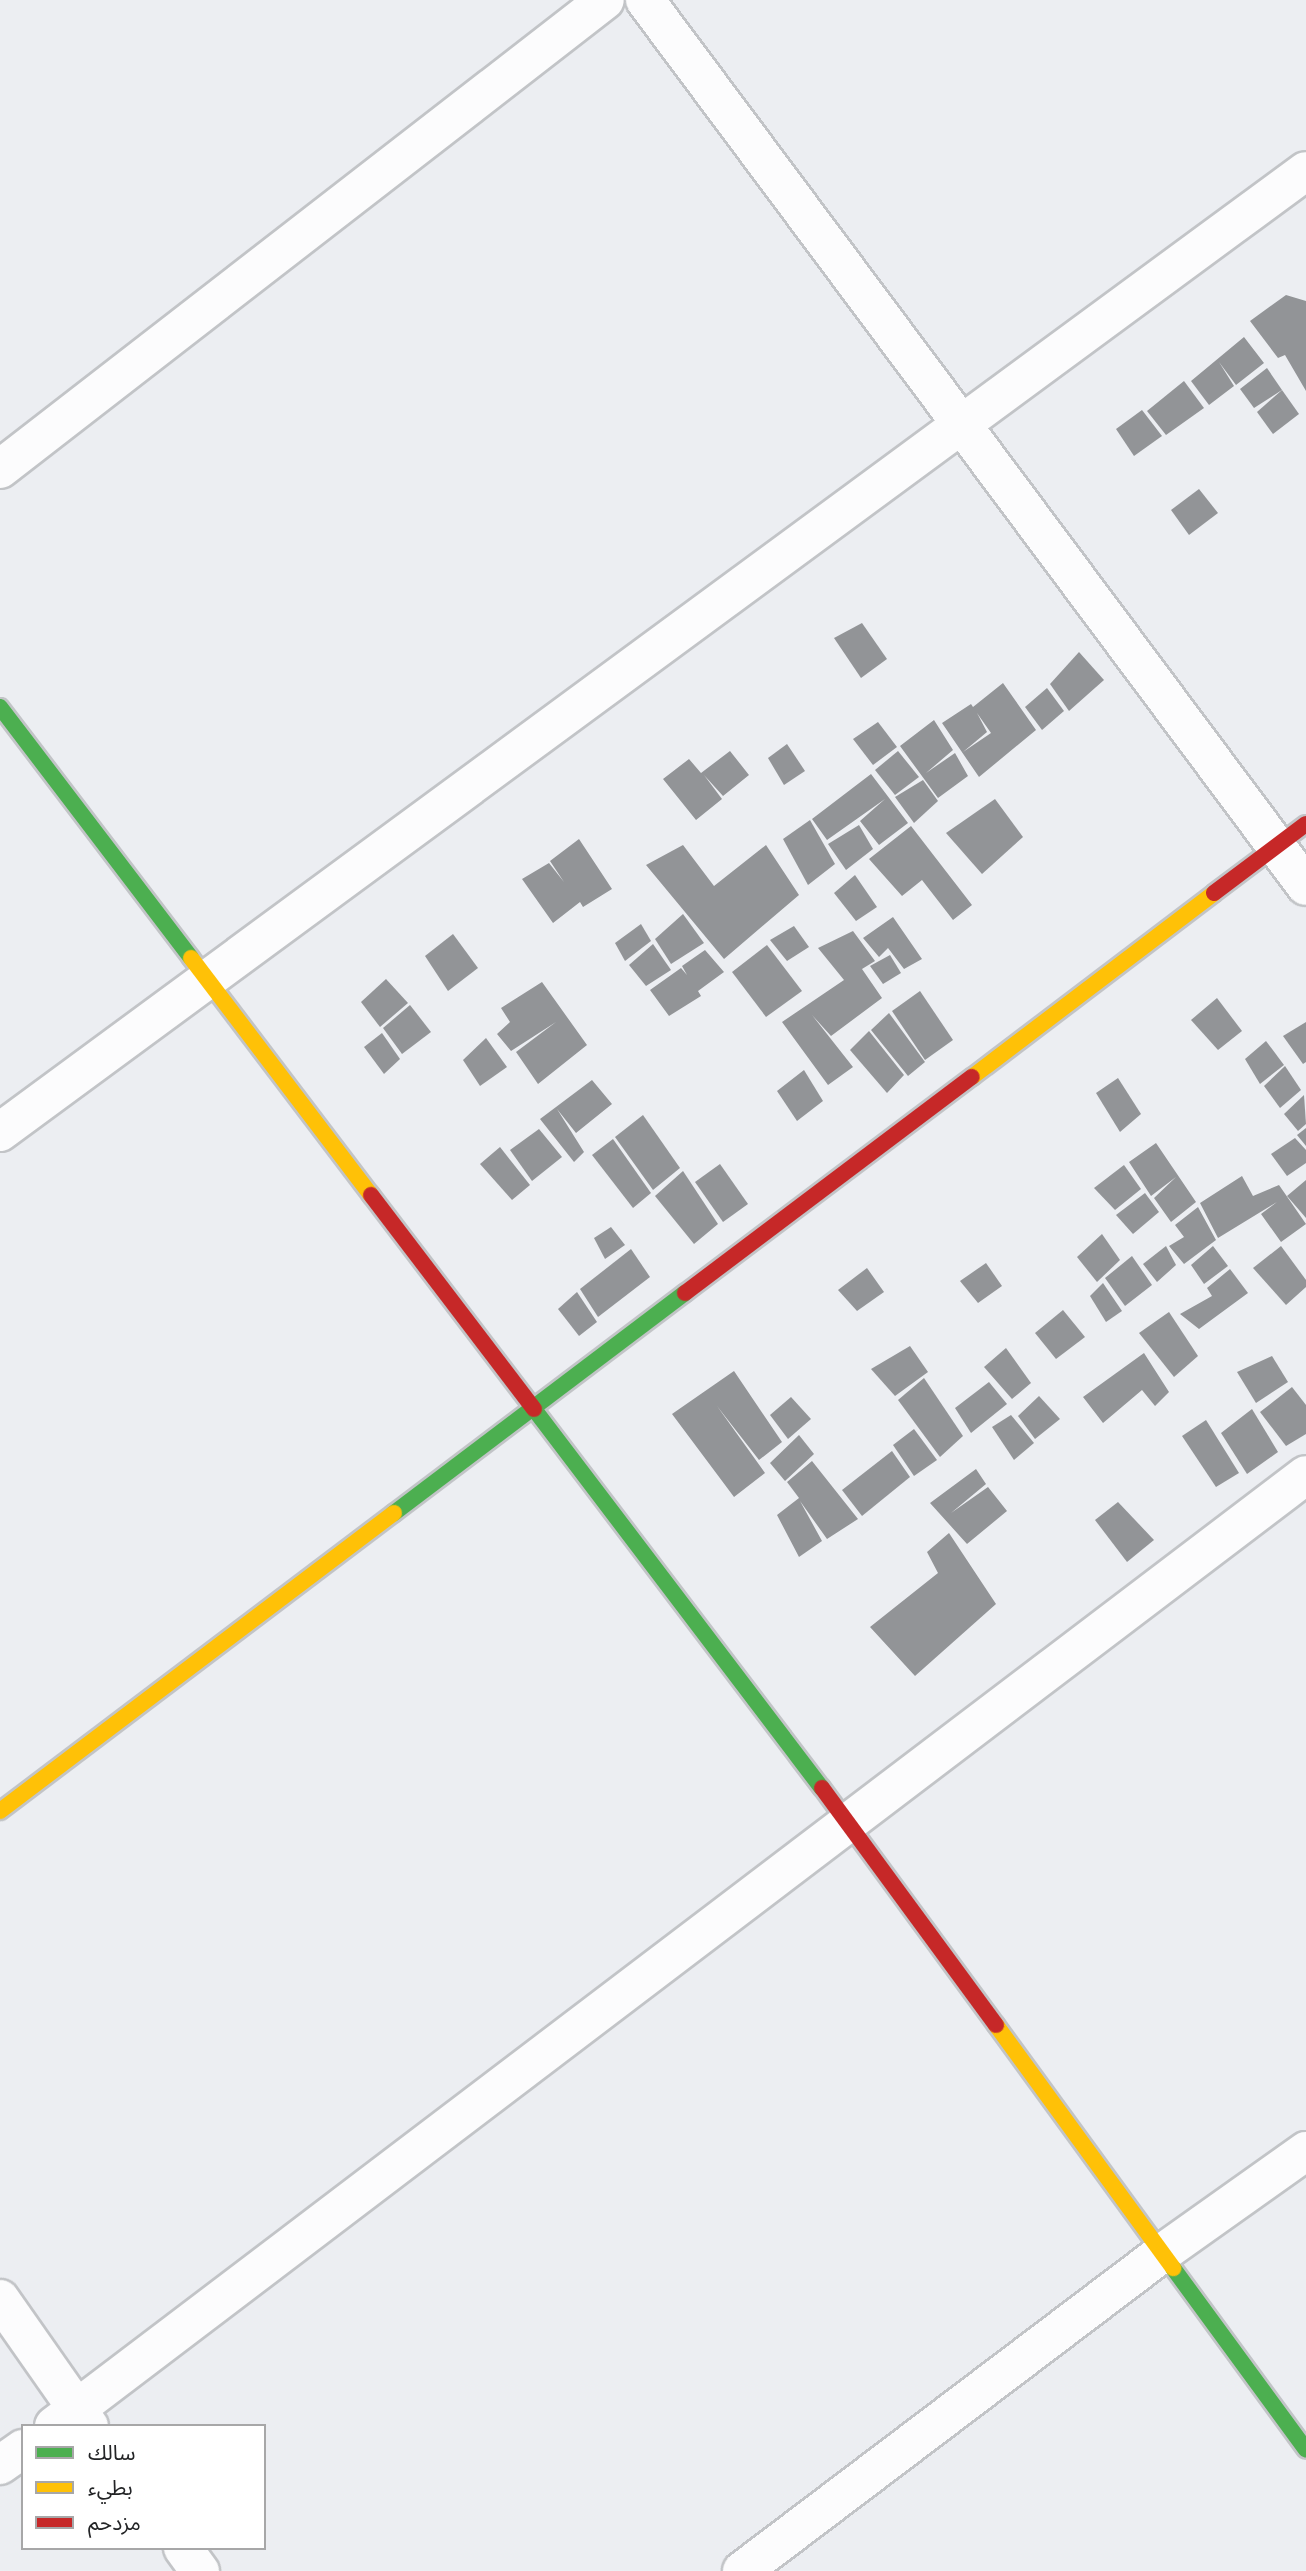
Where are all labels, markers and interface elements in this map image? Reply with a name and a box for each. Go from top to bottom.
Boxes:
legend [21,2424,266,2550]
text: سالك [88,2439,135,2465]
text: بطيء [88,2474,133,2500]
text: مزدحم [88,2509,141,2535]

